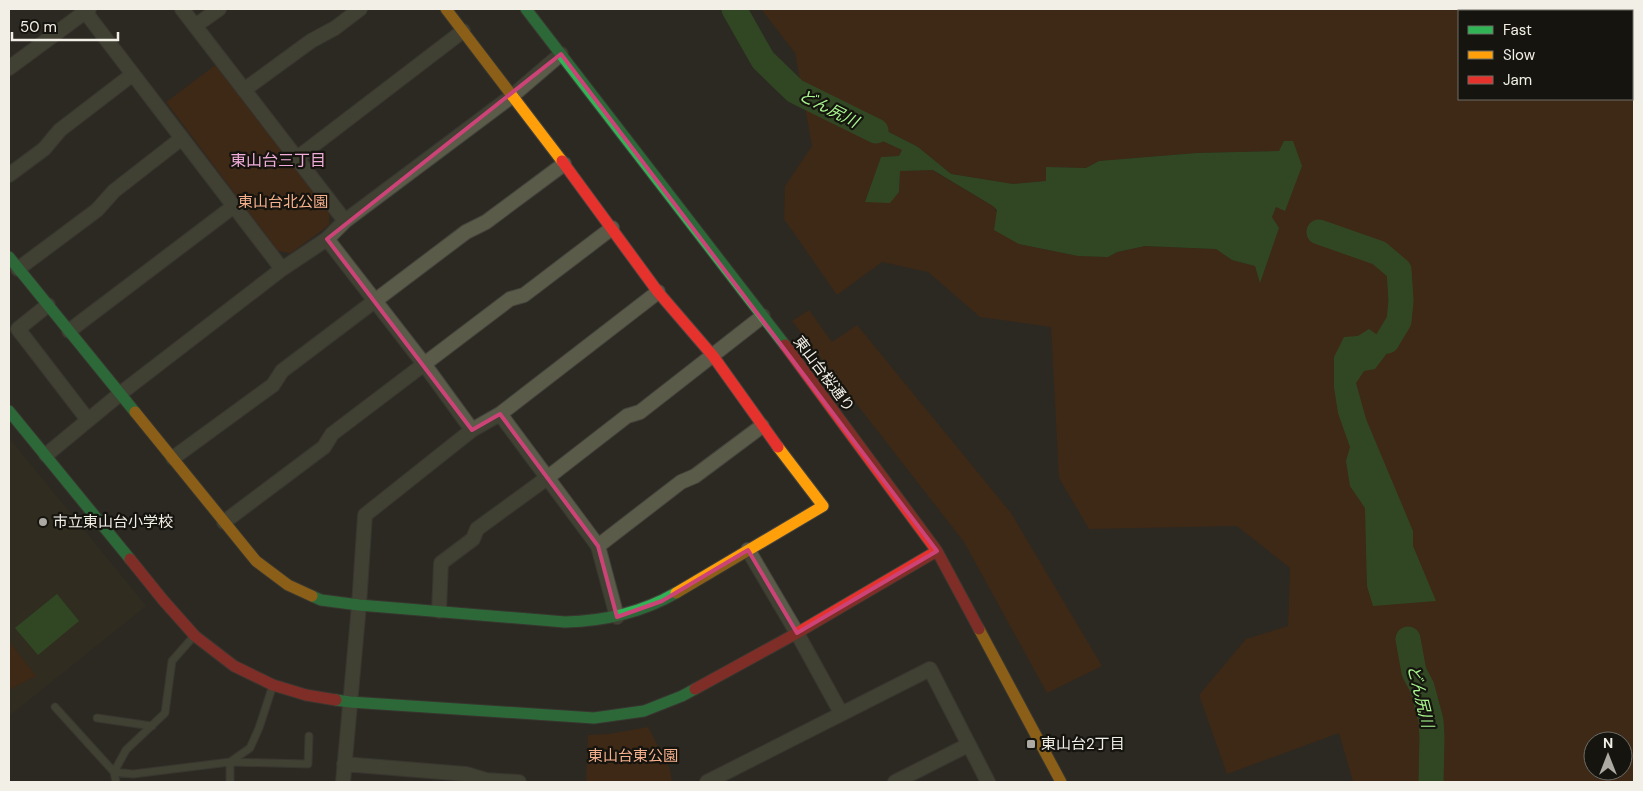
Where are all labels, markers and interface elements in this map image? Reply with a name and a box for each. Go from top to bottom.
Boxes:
scale bar [12,10,119,42]
legend [1458,10,1633,100]
text: 50 m [20,17,57,37]
text: Fast [1503,20,1532,40]
text: Slow [1503,45,1536,65]
text: Jam [1503,70,1532,90]
water label: どん尻川 [795,85,864,133]
district label: 東山台三丁目 [230,150,326,171]
park label: 東山台北公園 [238,192,328,212]
street label: 東山台桜通り [789,332,859,416]
place label: 市立東山台小学校 [53,512,173,532]
marker: 市立東山台小学校 [37,516,49,528]
water label: どん尻川 [1403,663,1439,732]
north arrow [1583,731,1633,781]
place label: 東山台2丁目 [1041,734,1125,754]
text: N [1603,734,1613,752]
marker: 東山台2丁目 [1025,738,1037,750]
park label: 東山台東公園 [588,746,678,766]

